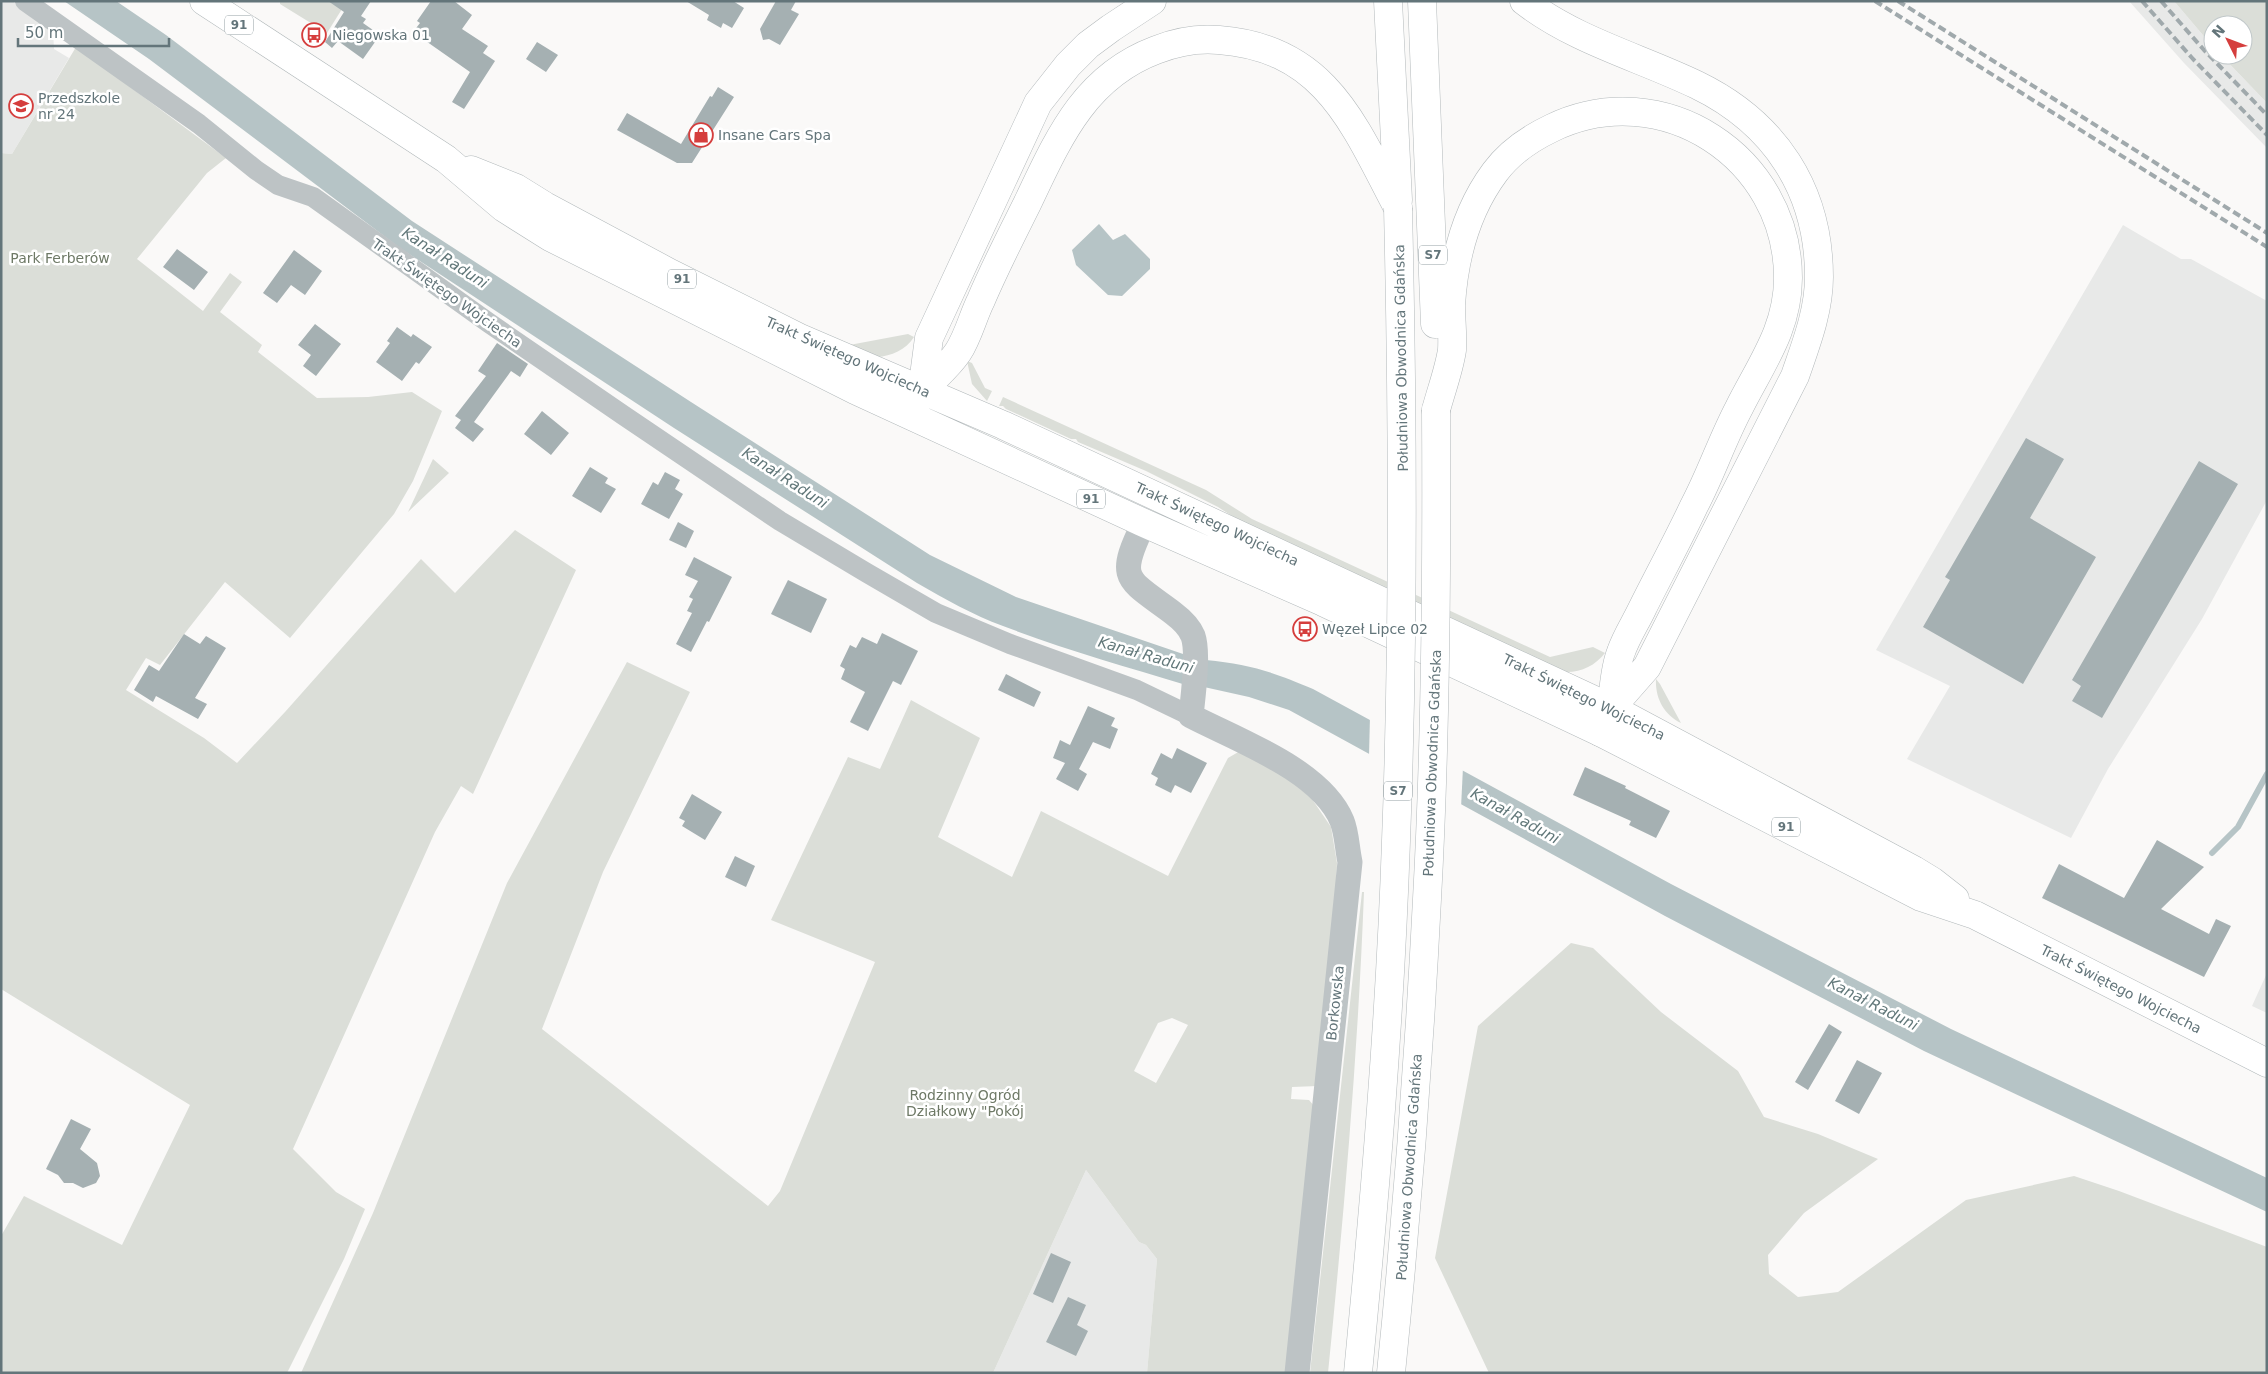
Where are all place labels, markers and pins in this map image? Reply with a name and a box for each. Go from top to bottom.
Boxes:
bus stop icon: Niegowska 01 [301,22,327,48]
place label: Niegowska 01 [332,27,430,43]
place label: Przedszkole nr 24 [38,90,120,122]
school or university icon: Przedszkole nr 24 [8,93,34,119]
shop icon: Insane Cars Spa [688,122,714,148]
place label: Insane Cars Spa [718,127,831,143]
bus stop icon: Węzeł Lipce 02 [1292,616,1318,642]
place label: Węzeł Lipce 02 [1322,621,1428,637]

